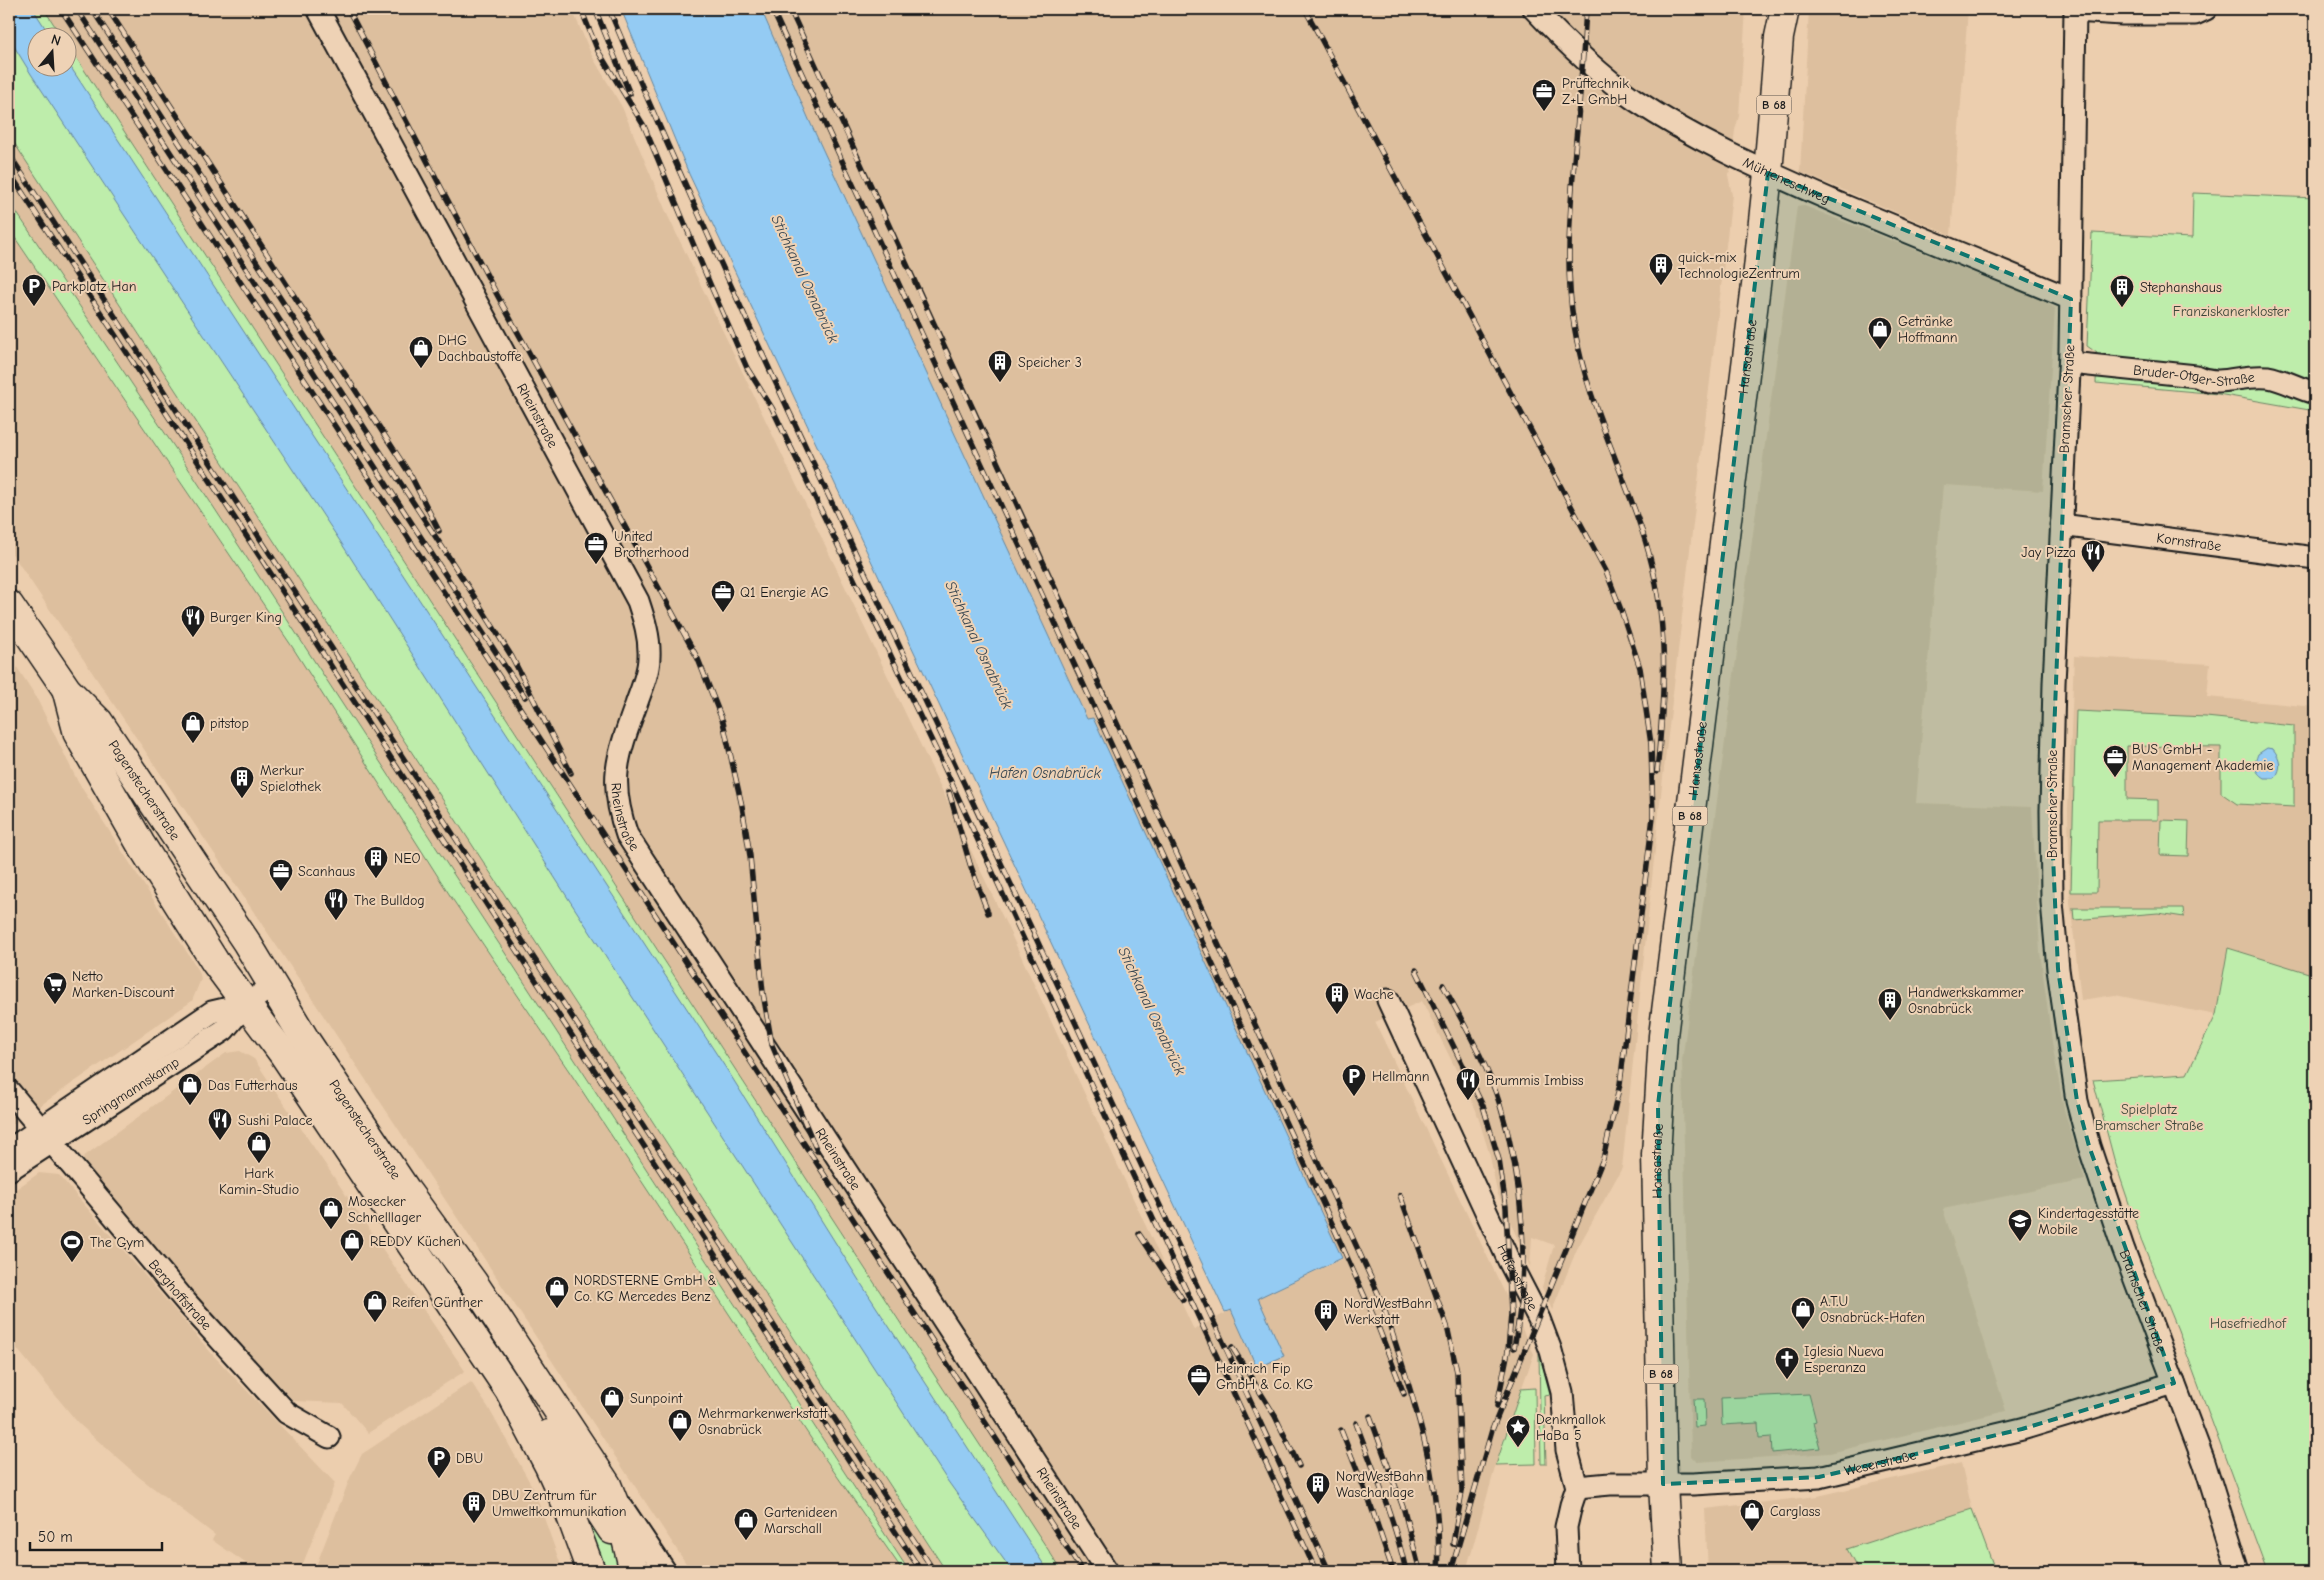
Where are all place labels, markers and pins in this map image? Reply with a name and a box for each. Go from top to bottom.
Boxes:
place label: Prüftechnik Z+L GmbH [1562,75,1629,108]
office icon: Prüftechnik Z+L GmbH [1531,78,1557,112]
place label: quick-mix TechnologieZentrum [1678,249,1800,282]
building icon: quick-mix TechnologieZentrum [1648,252,1674,286]
parking icon: Parkplatz Han [21,273,47,307]
building icon: Stephanshaus [2109,274,2135,308]
place label: Parkplatz Han [52,278,136,295]
place label: Stephanshaus [2140,279,2222,296]
place label: Getränke Hoffmann [1898,313,1958,346]
shop icon: Getränke Hoffmann [1867,316,1893,350]
place label: DHG Dachbaustoffe [438,332,522,365]
shop icon: DHG Dachbaustoffe [408,335,434,369]
building icon: Speicher 3 [987,349,1013,383]
place label: Speicher 3 [1018,354,1082,371]
place label: United Brotherhood [614,528,689,561]
office icon: United Brotherhood [583,531,609,565]
restaurant icon: Jay Pizza [2080,539,2106,573]
place label: Jay Pizza [2021,544,2076,561]
office icon: Q1 Energie AG [710,579,736,613]
place label: Q1 Energie AG [740,584,829,601]
restaurant icon: Burger King [180,604,206,638]
place label: Burger King [210,609,282,626]
shop icon: pitstop [180,710,206,744]
place label: pitstop [210,715,249,732]
place label: BUS GmbH - Management Akademie [2132,741,2273,774]
office icon: BUS GmbH - Management Akademie [2102,744,2128,778]
place label: Merkur Spielothek [260,762,321,795]
building icon: Merkur Spielothek [229,765,255,799]
building icon: NEO [363,845,389,879]
place label: NEO [394,850,421,867]
office icon: Scanhaus [268,858,294,892]
place label: Scanhaus [298,863,355,880]
restaurant icon: The Bulldog [323,887,349,921]
place label: The Bulldog [354,892,425,909]
place label: Netto Marken-Discount [72,968,175,1001]
supermarket icon: Netto Marken-Discount [42,971,68,1005]
building icon: Wache [1324,981,1350,1015]
place label: Handwerkskammer Osnabrück [1908,984,2024,1017]
place label: Wache [1354,986,1394,1003]
building icon: Handwerkskammer Osnabrück [1877,987,1903,1021]
parking icon: Hellmann [1341,1063,1367,1097]
restaurant icon: Brummis Imbiss [1455,1067,1481,1101]
place label: Hellmann [1372,1068,1430,1085]
shop icon: Das Futterhaus [177,1072,203,1106]
place label: Brummis Imbiss [1486,1072,1584,1089]
place label: Das Futterhaus [208,1077,298,1094]
restaurant icon: Sushi Palace [207,1107,233,1141]
place label: Sushi Palace [238,1112,313,1129]
shop icon: Hark Kamin-Studio [246,1130,272,1164]
place label: Hark Kamin-Studio [219,1165,299,1198]
place label: Mosecker Schnelllager [348,1193,422,1226]
shop icon: Mosecker Schnelllager [318,1196,344,1230]
place label: Kindertagesstätte Mobile [2038,1205,2139,1238]
school or university icon: Kindertagesstätte Mobile [2007,1208,2033,1242]
shop icon: REDDY Küchen [339,1228,365,1262]
sports icon: The Gym [59,1229,85,1263]
place label: REDDY Küchen [370,1233,461,1250]
place label: The Gym [90,1234,144,1251]
place label: NORDSTERNE GmbH & Co. KG Mercedes Benz [574,1272,716,1305]
shop icon: NORDSTERNE GmbH & Co. KG Mercedes Benz [544,1275,570,1309]
shop icon: Reifen Günther [362,1289,388,1323]
place label: A.T.U Osnabrück-Hafen [1820,1293,1925,1326]
place label: Reifen Günther [392,1294,483,1311]
place label: NordWestBahn Werkstatt [1344,1295,1432,1328]
shop icon: A.T.U Osnabrück-Hafen [1790,1296,1816,1330]
building icon: NordWestBahn Werkstatt [1313,1298,1339,1332]
place label: Iglesia Nueva Esperanza [1804,1343,1884,1376]
church icon: Iglesia Nueva Esperanza [1774,1346,1800,1380]
place label: Heinrich Fip GmbH & Co. KG [1216,1360,1313,1393]
office icon: Heinrich Fip GmbH & Co. KG [1186,1363,1212,1397]
shop icon: Sunpoint [599,1385,625,1419]
place label: Sunpoint [630,1390,683,1407]
place label: Mehrmarkenwerkstatt Osnabrück [698,1405,829,1438]
shop icon: Mehrmarkenwerkstatt Osnabrück [667,1408,693,1442]
place label: Denkmallok HaBa 5 [1536,1411,1606,1444]
place icon: Denkmallok HaBa 5 [1505,1414,1531,1448]
parking icon: DBU [426,1445,452,1479]
place label: DBU [456,1450,483,1467]
place label: NordWestBahn Waschanlage [1336,1468,1424,1501]
building icon: NordWestBahn Waschanlage [1305,1471,1331,1505]
place label: DBU Zentrum für Umweltkommunikation [492,1487,627,1520]
building icon: DBU Zentrum für Umweltkommunikation [461,1490,487,1524]
shop icon: Carglass [1739,1498,1765,1532]
place label: Carglass [1770,1503,1820,1520]
place label: Gartenideen Marschall [764,1504,838,1537]
shop icon: Gartenideen Marschall [733,1507,759,1541]

